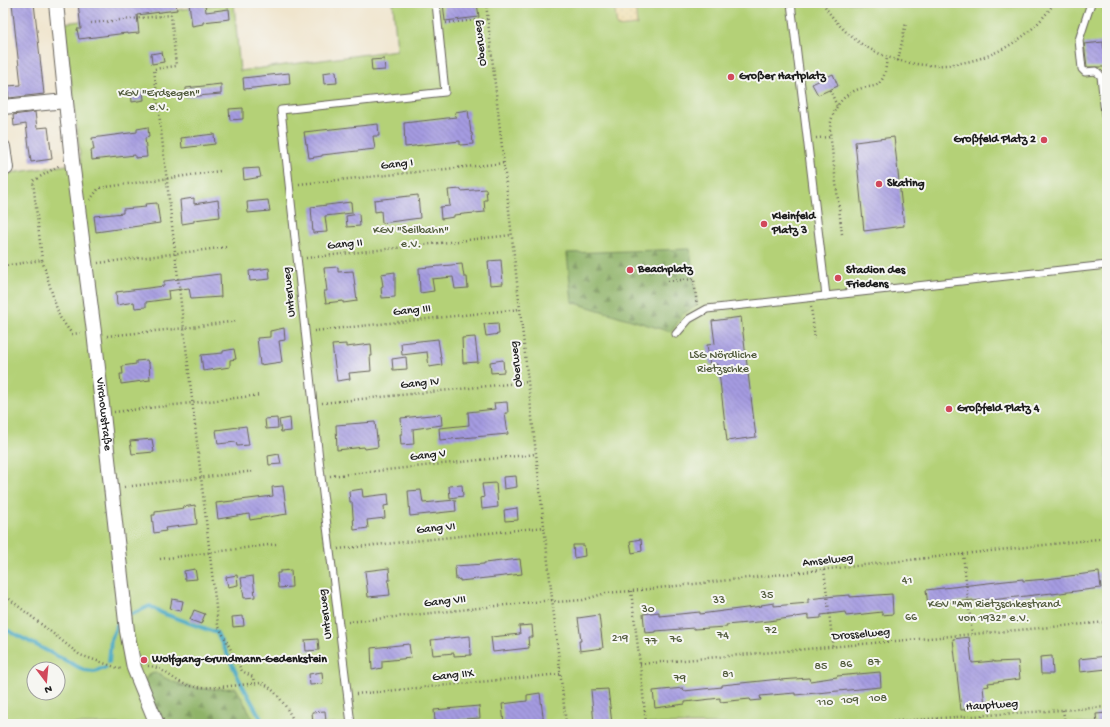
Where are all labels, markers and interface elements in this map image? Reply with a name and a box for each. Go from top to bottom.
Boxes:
street label: Oberweg [471,19,491,67]
place label: Großer Hartplatz [739,70,826,84]
marker: Großer Hartplatz [726,72,736,82]
park label: KGV "Erdsegen" e.V. [118,87,200,115]
place label: Großfeld Platz 2 [953,133,1036,147]
marker: Großfeld Platz 2 [1039,135,1049,145]
street label: Gang I [380,156,414,174]
place label: Skating [887,177,925,191]
marker: Skating [874,179,884,189]
place label: Kleinfeld Platz 3 [771,210,817,238]
marker: Kleinfeld Platz 3 [759,219,769,229]
park label: KGV "Seilbahn" e.V. [373,224,449,252]
street label: Gang II [327,236,363,254]
place label: Beachplatz [637,263,694,277]
place label: Stadion des Friedens [845,264,906,292]
marker: Beachplatz [625,265,635,275]
street label: Unterweg [280,266,300,318]
marker: Stadion des Friedens [833,273,843,283]
street label: Gang III [392,302,432,320]
street label: Oberweg [508,340,526,388]
park label: LSG Nördliche Rietzschke [689,349,758,377]
street label: Gang IV [400,375,441,393]
street label: Virchowstraße [92,376,114,452]
place label: Großfeld Platz 4 [957,402,1040,416]
marker: Großfeld Platz 4 [944,404,954,414]
street label: Gang V [409,447,447,465]
street label: Gang VI [416,520,456,538]
street label: Amselweg [802,551,854,571]
park label: 41 [902,574,912,588]
street label: Unterweg [316,588,336,640]
park label: 35 [760,589,773,603]
street label: Gang VII [423,593,467,611]
park label: 33 [712,594,725,608]
park label: KGV "Am Rietzschkestrand von 1932" e.V. [928,598,1061,626]
park label: 30 [640,603,655,617]
park label: 66 [905,611,918,625]
park label: 72 [764,624,777,638]
street label: Drosselweg [830,625,891,645]
park label: 74 [716,629,729,643]
park label: 219 [612,632,628,646]
park label: 76 [669,633,683,647]
park label: 77 [644,635,658,649]
place label: Wolfgang-Grundmann-Gedenkstein [151,653,327,667]
marker: Wolfgang-Grundmann-Gedenkstein [139,655,149,665]
park label: 87 [868,656,881,670]
park label: 86 [840,658,853,672]
park label: 85 [815,660,827,674]
north arrow [26,661,66,701]
street label: Gang IIX [432,667,475,685]
park label: 81 [722,668,734,682]
park label: 79 [673,672,686,686]
text: N [43,682,53,695]
park label: 108 [868,692,888,706]
park label: 109 [840,694,859,708]
park label: 110 [816,696,833,710]
street label: Hauptweg [965,697,1019,715]

